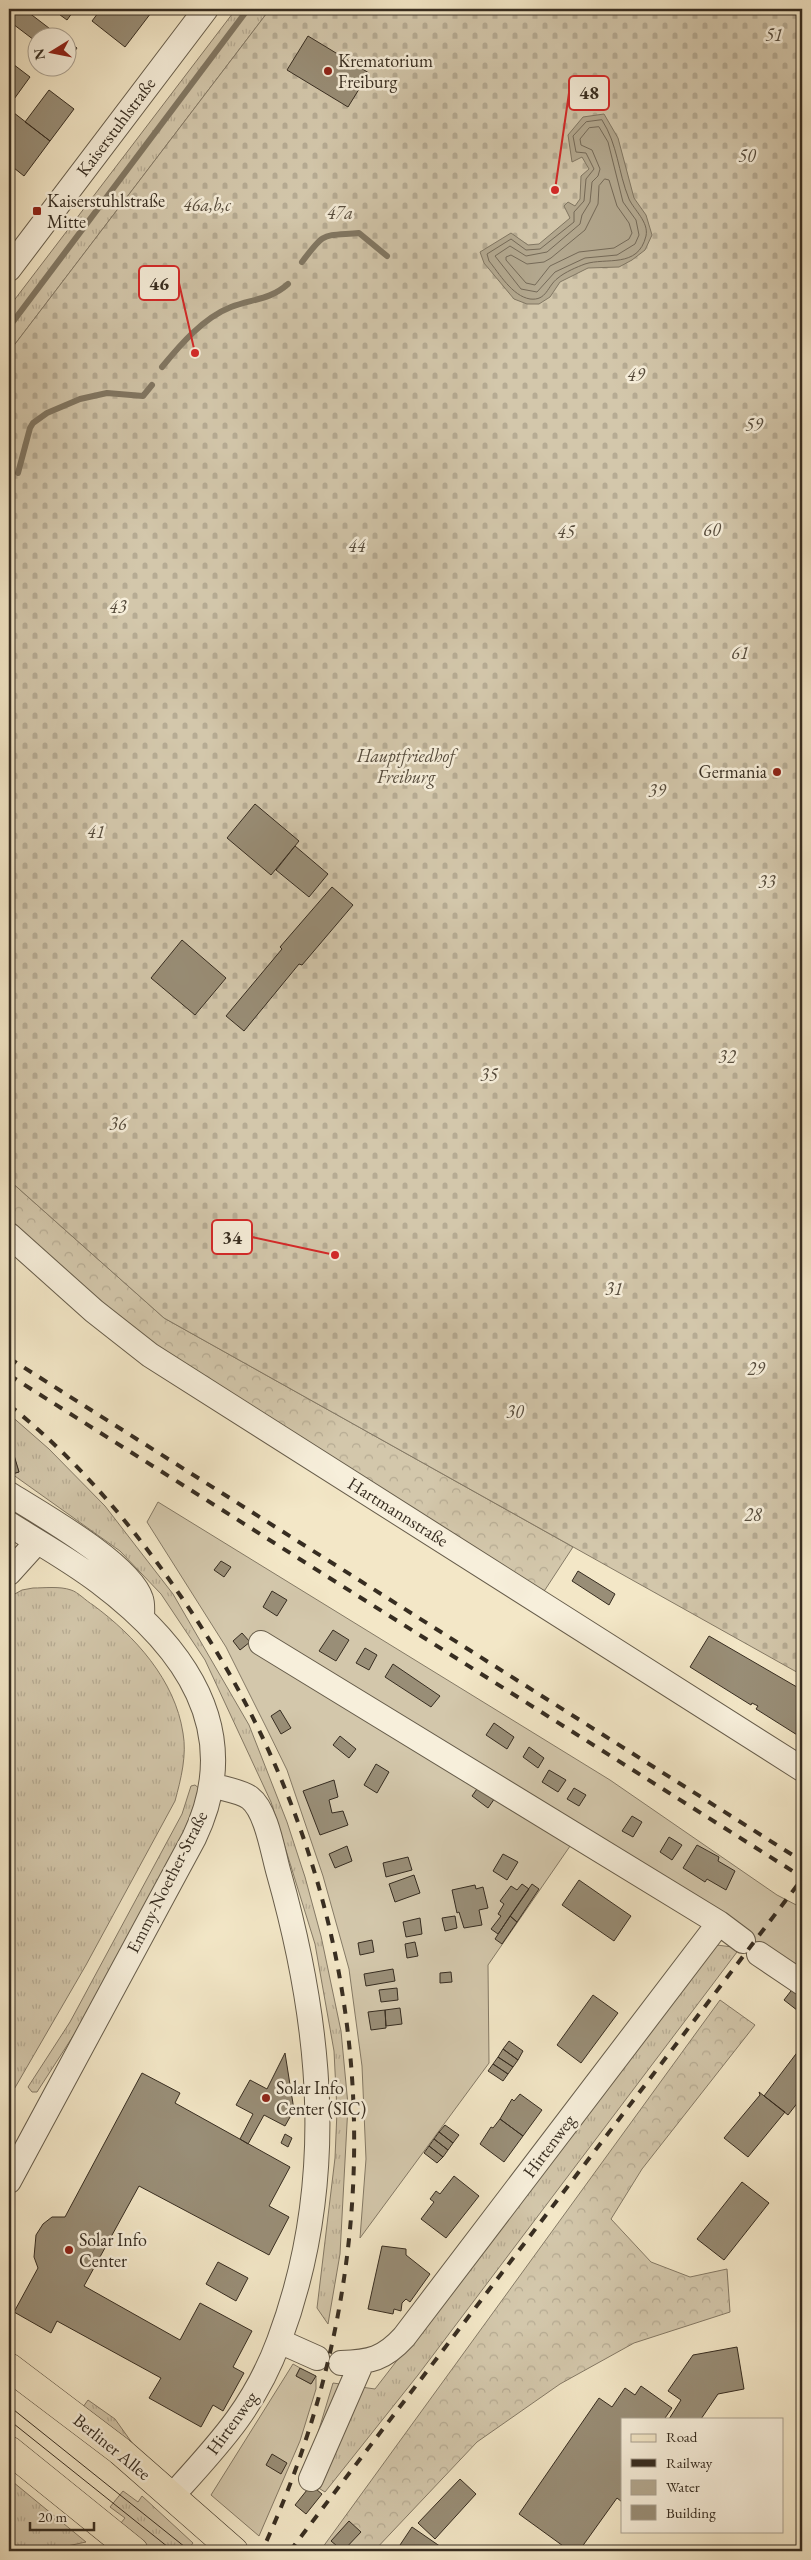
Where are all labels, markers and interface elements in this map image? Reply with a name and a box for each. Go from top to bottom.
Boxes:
park label: 51 [765,23,783,46]
north arrow [28,28,78,78]
text: N [29,46,49,61]
place label: Krematorium Freiburg [338,49,433,93]
marker: Krematorium Freiburg [322,65,334,77]
street label: Kaiserstuhlstraße [71,73,160,181]
callout: 48 [569,76,609,110]
text: 48 [579,80,599,105]
park label: 50 [738,144,757,167]
place label: Kaiserstuhlstraße Mitte [47,189,165,233]
park label: 46a,b,c [183,193,231,216]
park label: 47a [327,201,353,224]
marker: Kaiserstuhlstraße Mitte [31,205,43,217]
callout: 46 [139,266,179,300]
text: 46 [149,271,169,296]
park label: 49 [627,363,646,386]
park label: 59 [745,413,764,436]
park label: 60 [703,518,722,541]
park label: 45 [557,520,576,543]
park label: 44 [348,534,366,557]
park label: 43 [109,595,127,618]
park label: 61 [731,641,749,664]
park label: Hauptfriedhof Freiburg [356,744,459,789]
place label: Germania [699,760,768,783]
marker: Germania [771,766,783,778]
park label: 39 [648,779,667,802]
park label: 41 [87,820,105,843]
park label: 33 [758,870,776,893]
park label: 32 [718,1045,737,1068]
park label: 35 [480,1063,499,1086]
park label: 36 [109,1112,129,1135]
callout: 34 [212,1220,252,1254]
text: 34 [222,1225,243,1250]
park label: 31 [605,1277,623,1300]
park label: 29 [747,1357,766,1380]
park label: 30 [506,1400,525,1423]
street label: Hartmannstraße [344,1472,453,1552]
park label: 28 [744,1503,763,1526]
street label: Emmy-Noether-Straße [121,1807,212,1957]
place label: Solar Info Center (SIC) [276,2076,366,2120]
marker: Solar Info Center (SIC) [260,2092,272,2104]
street label: Hirtenweg [517,2109,580,2182]
place label: Solar Info Center [79,2228,147,2272]
marker: Solar Info Center [63,2244,75,2256]
street label: Hirtenweg [201,2386,263,2459]
street label: Berliner Allee [69,2408,156,2485]
legend [621,2418,784,2532]
text: Road [666,2427,698,2446]
text: Railway [666,2453,713,2472]
text: Water [666,2477,700,2496]
scale bar [30,2500,94,2532]
text: Building [666,2503,716,2522]
text: 20 m [38,2507,67,2526]

